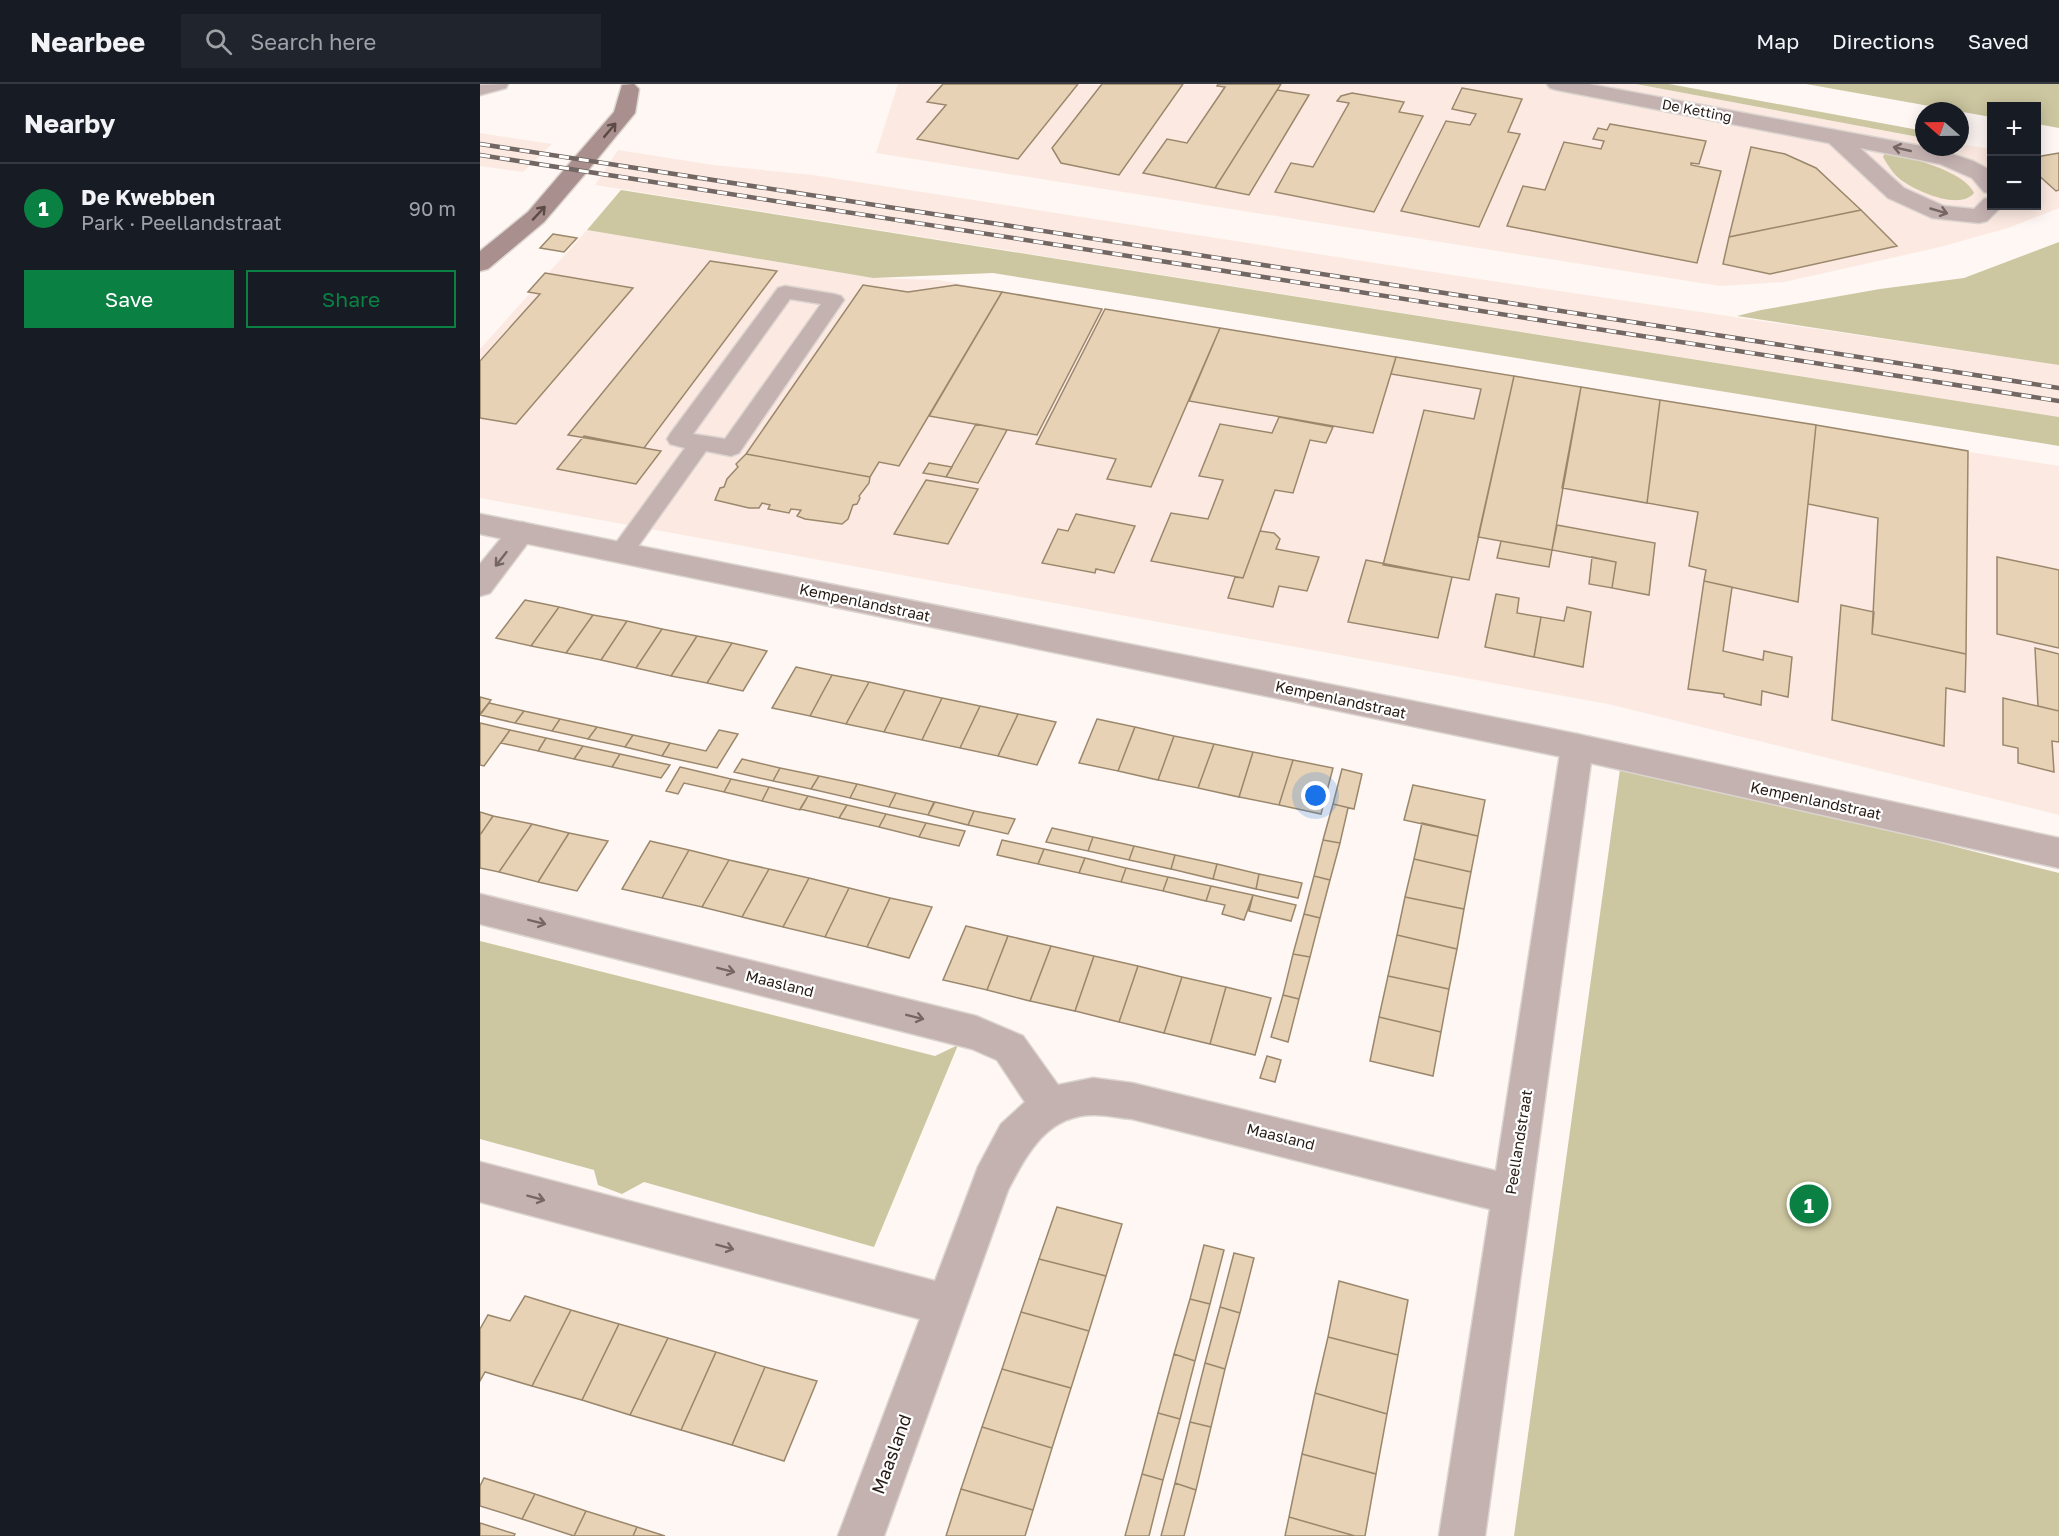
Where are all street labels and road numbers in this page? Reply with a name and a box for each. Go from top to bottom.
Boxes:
street label: De Ketting [1661,95,1733,125]
street label: Kempenlandstraat [798,579,932,625]
street label: Kempenlandstraat [1274,676,1408,722]
street label: Kempenlandstraat [1749,777,1883,823]
street label: Maasland [744,966,816,1000]
street label: Peellandstraat [1501,1088,1535,1196]
street label: Maasland [1245,1119,1317,1153]
street label: Maasland [866,1411,916,1497]

